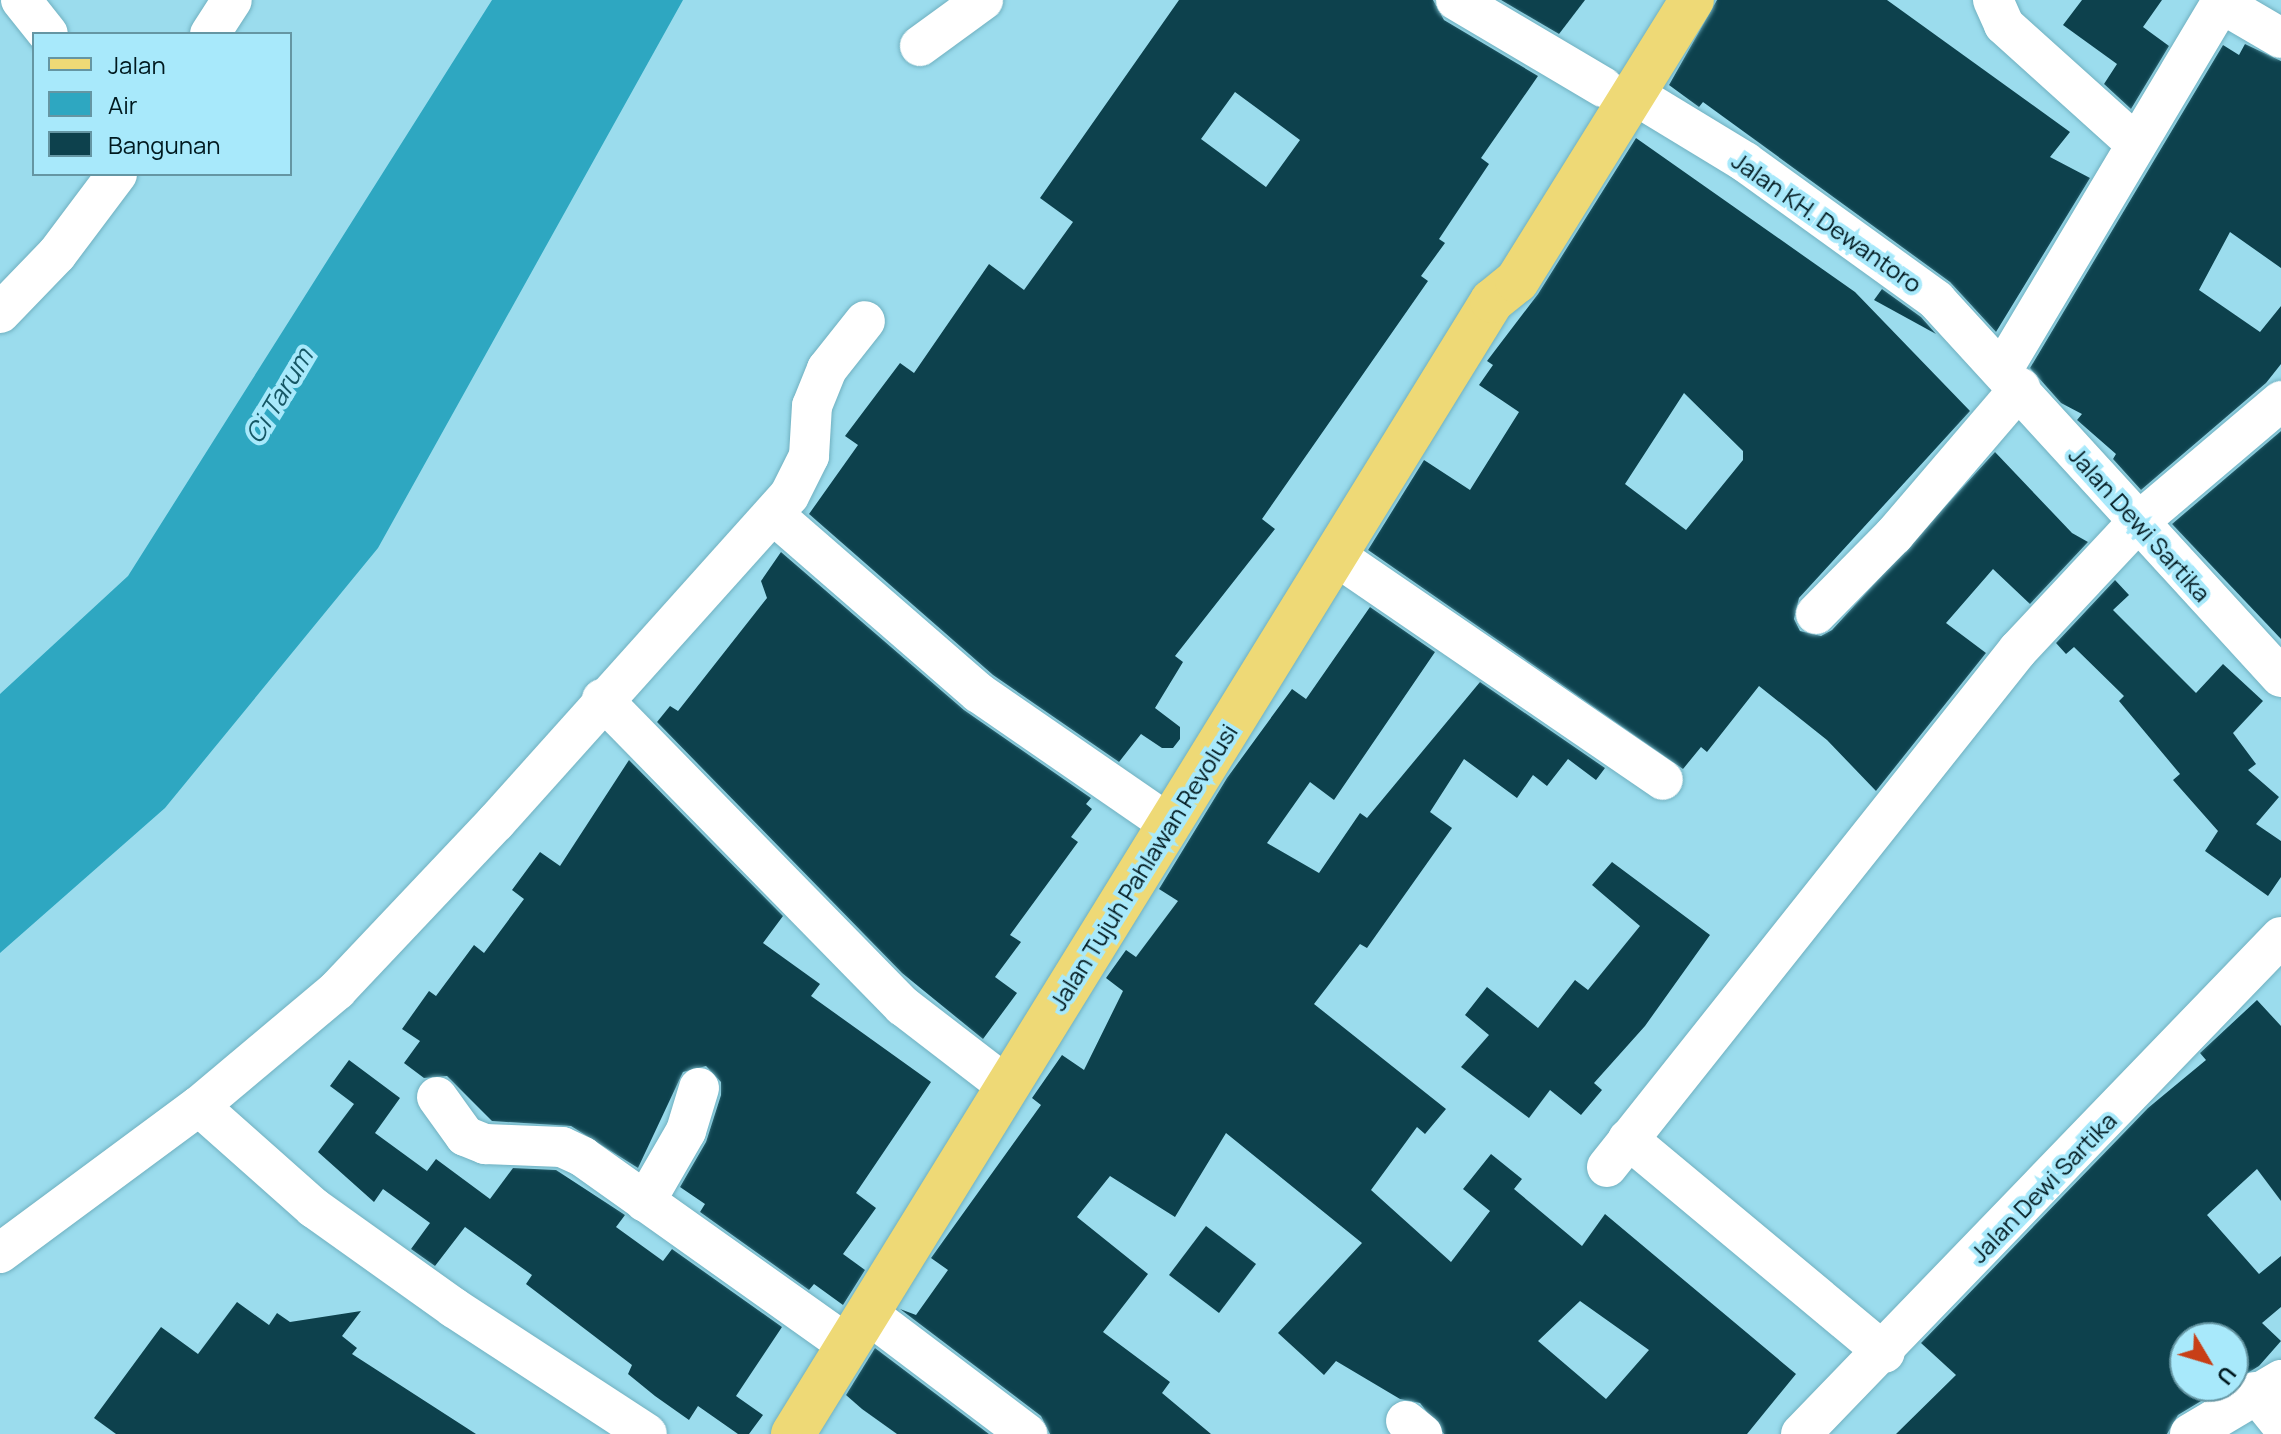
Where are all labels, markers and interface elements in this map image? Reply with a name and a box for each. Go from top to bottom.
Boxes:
legend [32,32,292,176]
text: Jalan [108,48,166,81]
text: Air [108,88,137,121]
text: Bangunan [108,128,221,161]
street label: Jalan KH. Dewantoro [1727,146,1927,298]
water label: Ci Tarum [239,343,319,449]
street label: Jalan Dewi Sartika [2063,441,2217,607]
street label: Jalan Tujuh Pahlawan Revolusi [1043,719,1243,1015]
street label: Jalan Dewi Sartika [1964,1106,2122,1268]
north arrow [2169,1322,2249,1402]
text: U [2210,1360,2243,1391]

